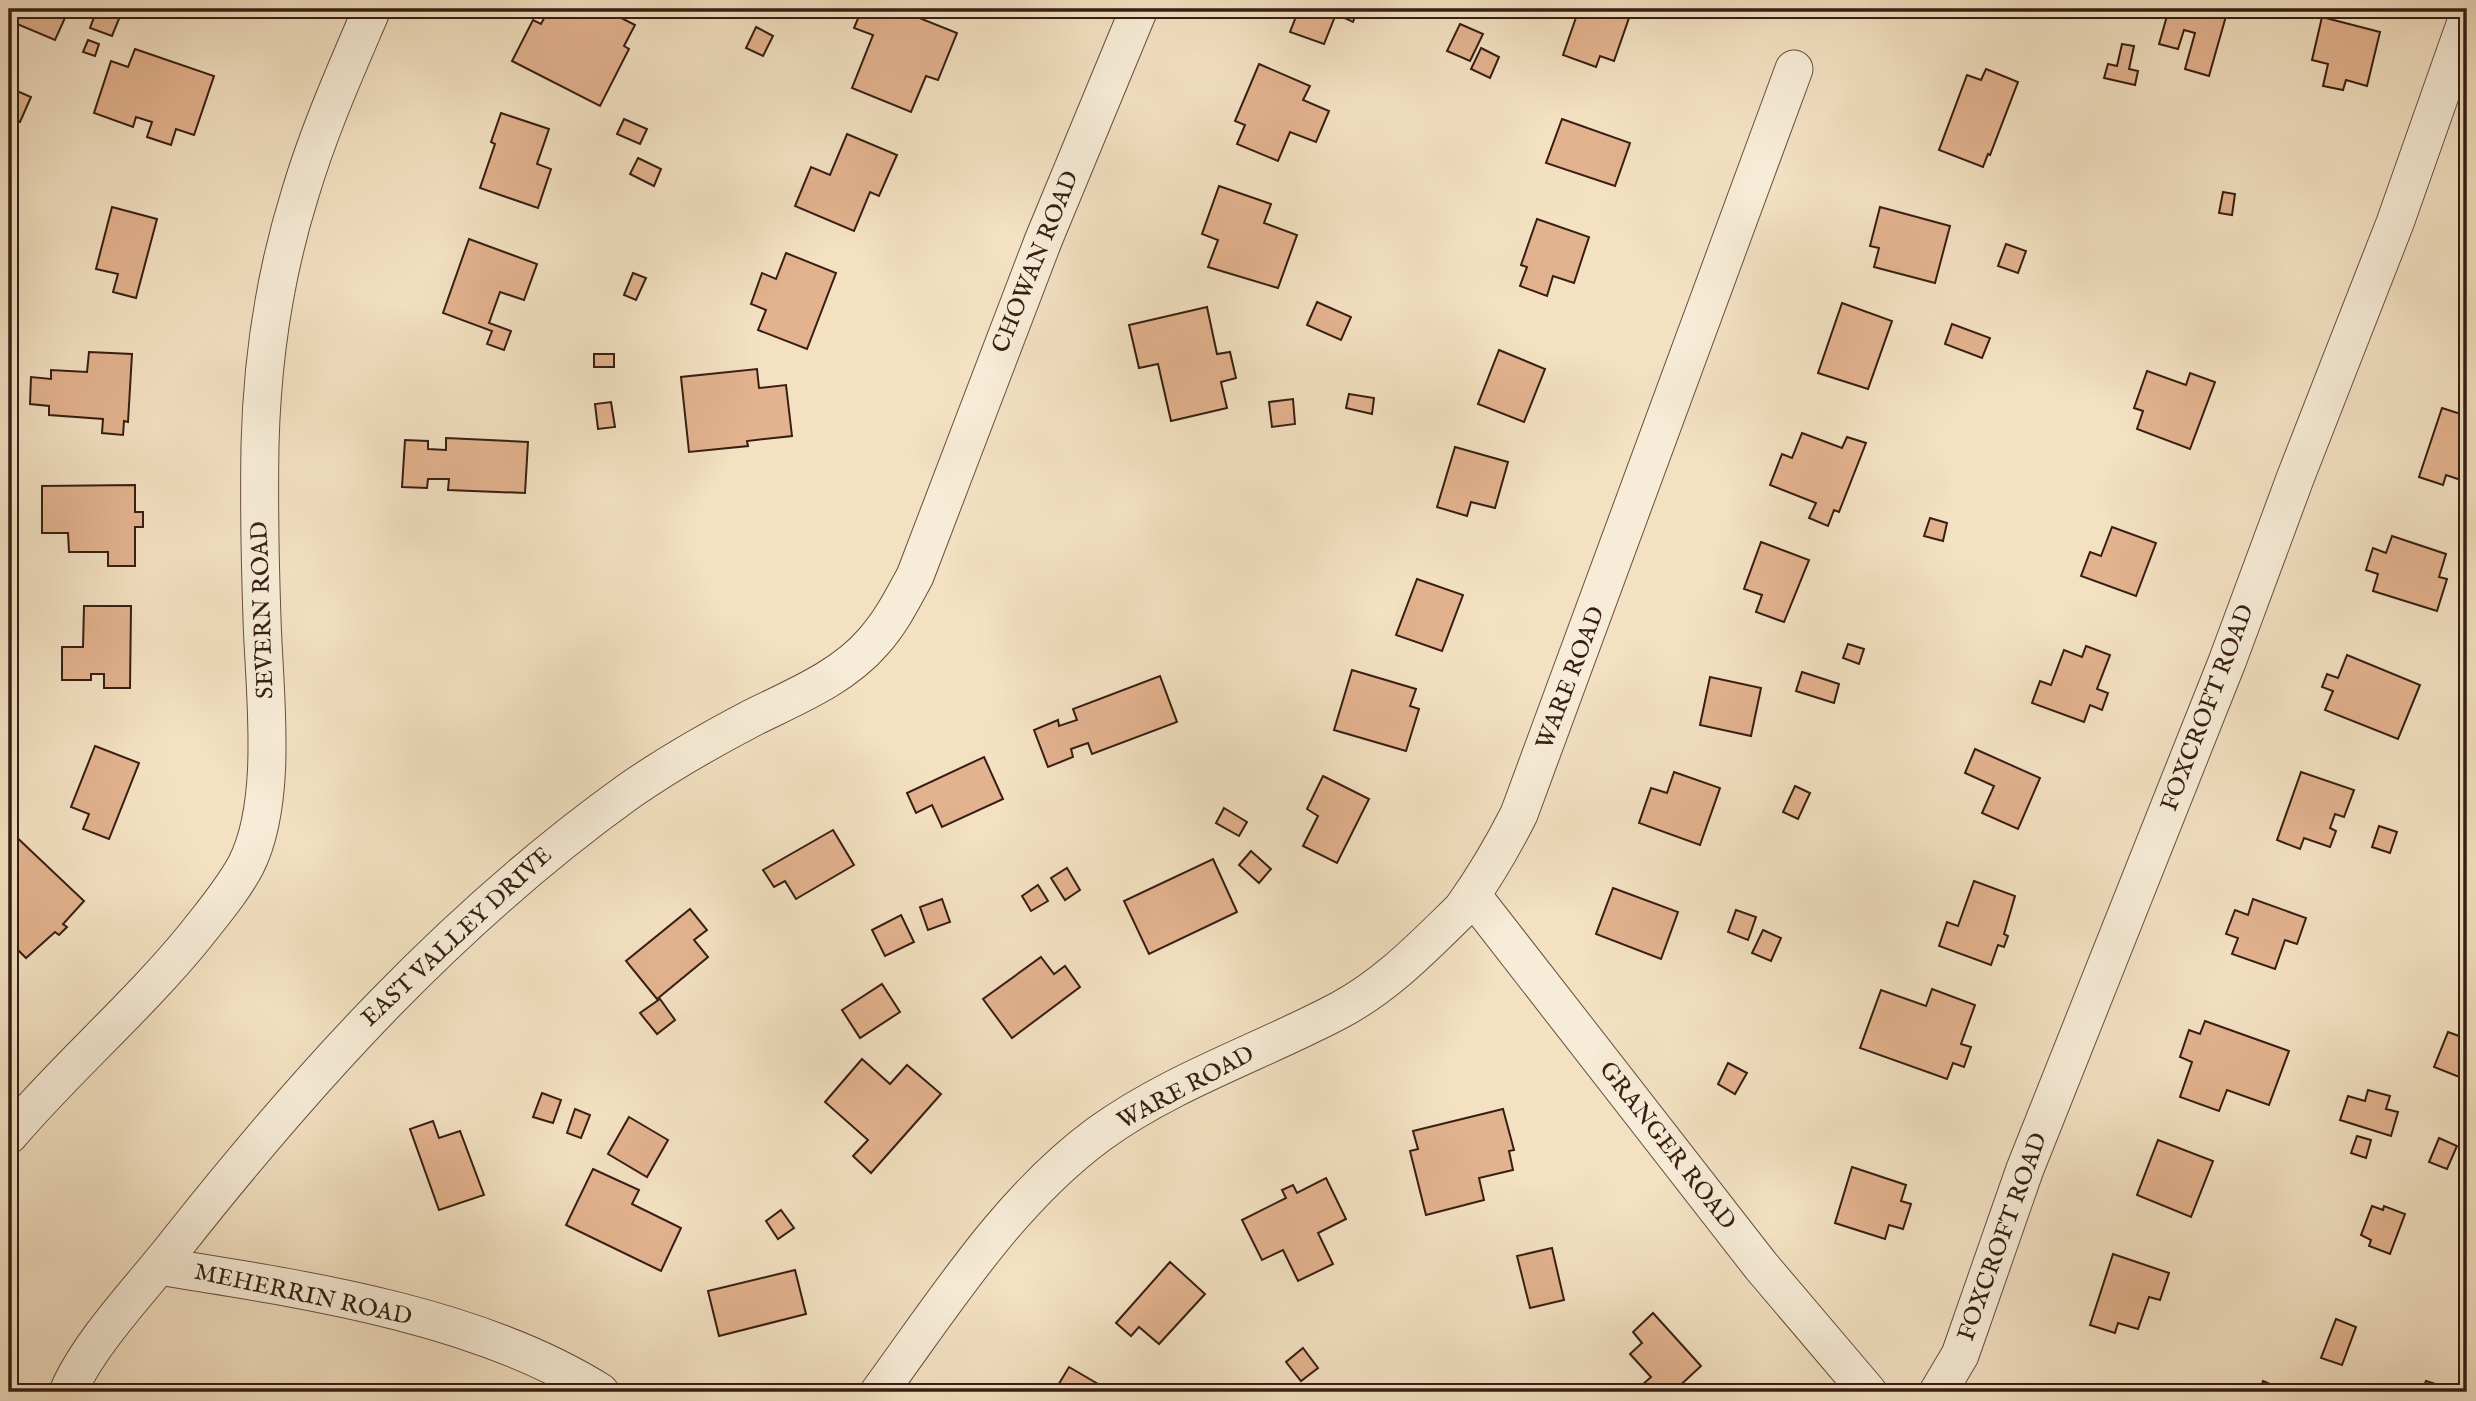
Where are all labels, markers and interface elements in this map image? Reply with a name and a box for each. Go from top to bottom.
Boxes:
street label: CHOWAN ROAD [985,166,1087,358]
street label: SEVERN ROAD [244,521,282,699]
street label: FOXCROFT ROAD [2154,600,2262,816]
street label: WARE ROAD [1530,602,1612,754]
street label: EAST VALLEY DRIVE [355,840,559,1034]
street label: WARE ROAD [1112,1039,1260,1137]
street label: GRANGER ROAD [1592,1056,1742,1236]
street label: FOXCROFT ROAD [1951,1129,2055,1345]
street label: MEHERRIN ROAD [191,1257,415,1333]

